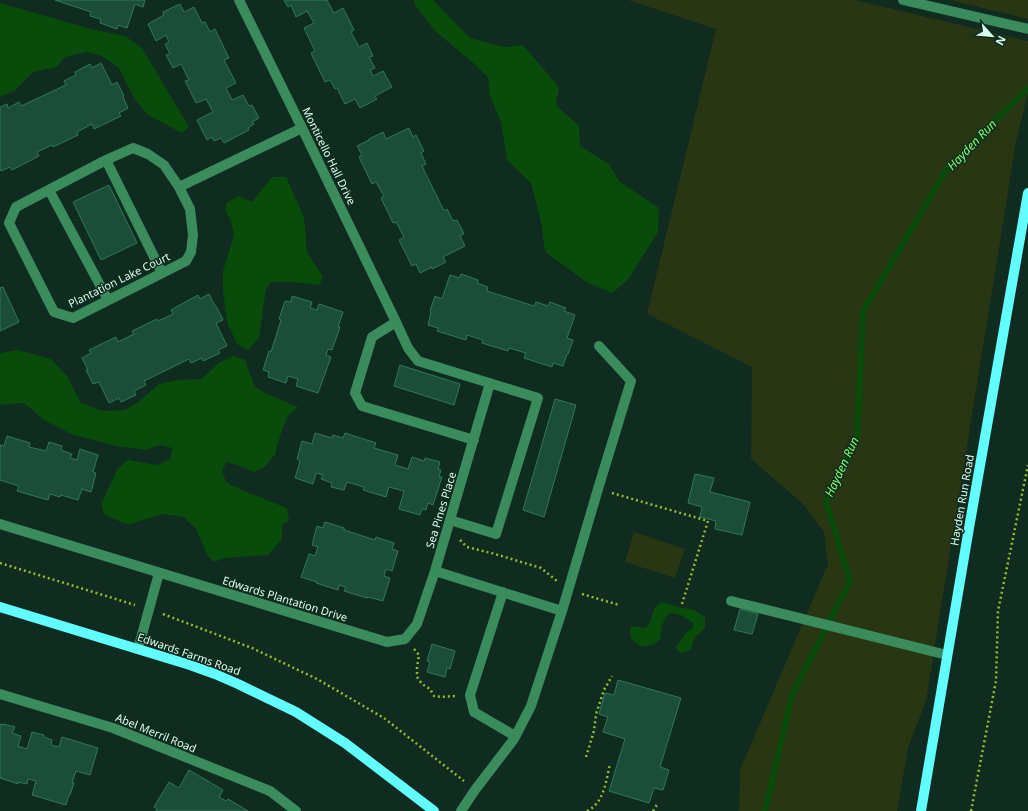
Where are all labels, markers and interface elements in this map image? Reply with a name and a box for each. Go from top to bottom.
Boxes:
north arrow [972,16,1012,56]
text: N [993,33,1010,48]
street label: Monticello Hall Drive [299,104,360,207]
water label: Hayden Run [943,116,1000,174]
street label: Plantation Lake Court [65,248,172,311]
water label: Hayden Run [820,434,863,500]
street label: Hayden Run Road [946,453,977,547]
street label: Sea Pines Place [422,470,459,550]
street label: Edwards Plantation Drive [221,572,349,625]
street label: Edwards Farms Road [136,629,243,678]
street label: Abel Merril Road [114,709,199,756]

